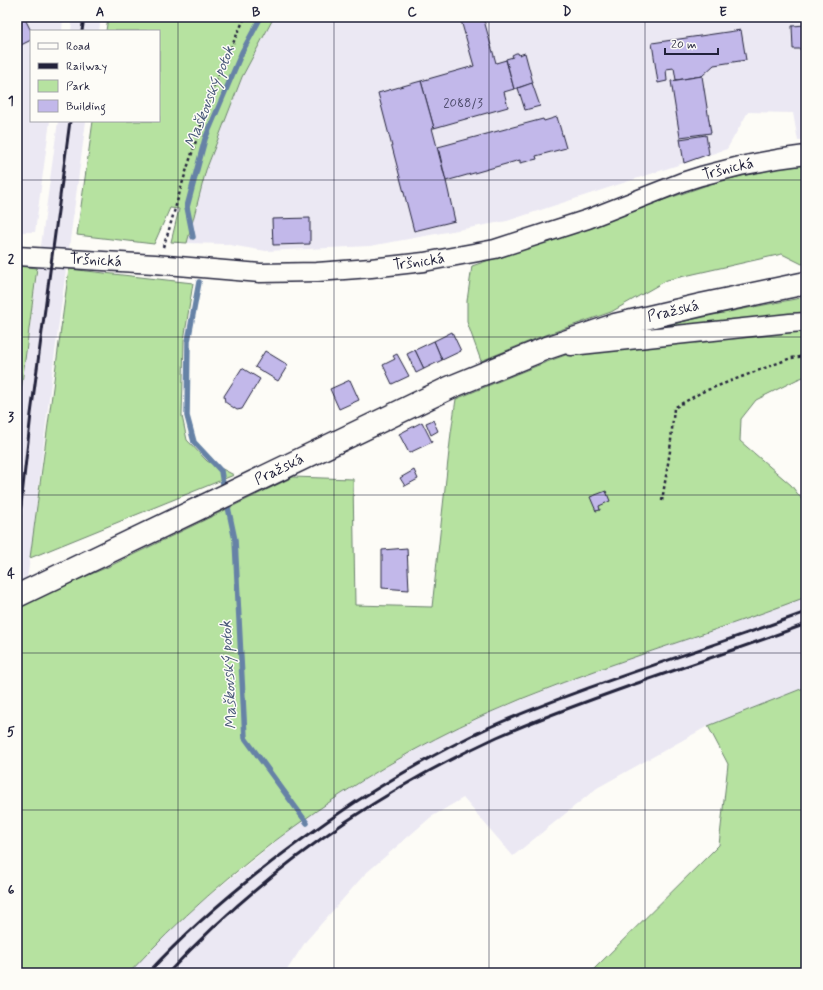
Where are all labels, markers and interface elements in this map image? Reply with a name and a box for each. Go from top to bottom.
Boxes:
text: A [96,4,104,21]
text: B [252,4,261,21]
text: C [407,4,417,21]
text: D [563,4,572,21]
text: E [719,4,727,21]
legend [30,30,160,122]
scale bar [665,30,718,56]
text: 20 m [671,37,697,53]
text: Road [66,39,90,55]
water label: Maškovský potok [180,42,240,151]
text: Railway [66,59,108,75]
text: Park [66,79,90,95]
text: 1 [8,93,14,110]
house number: 2088/3 [443,95,483,112]
text: Building [66,99,106,116]
street label: Tršnická [700,154,755,185]
street label: Tršnická [392,248,446,275]
street label: Tršnická [69,249,122,272]
text: 2 [8,251,15,268]
street label: Pražská [645,296,701,327]
text: 3 [8,409,14,426]
street label: Pražská [251,449,307,490]
text: 4 [7,566,15,583]
water label: Maškovský potok [216,620,242,730]
text: 5 [7,724,15,741]
text: 6 [8,882,15,899]

